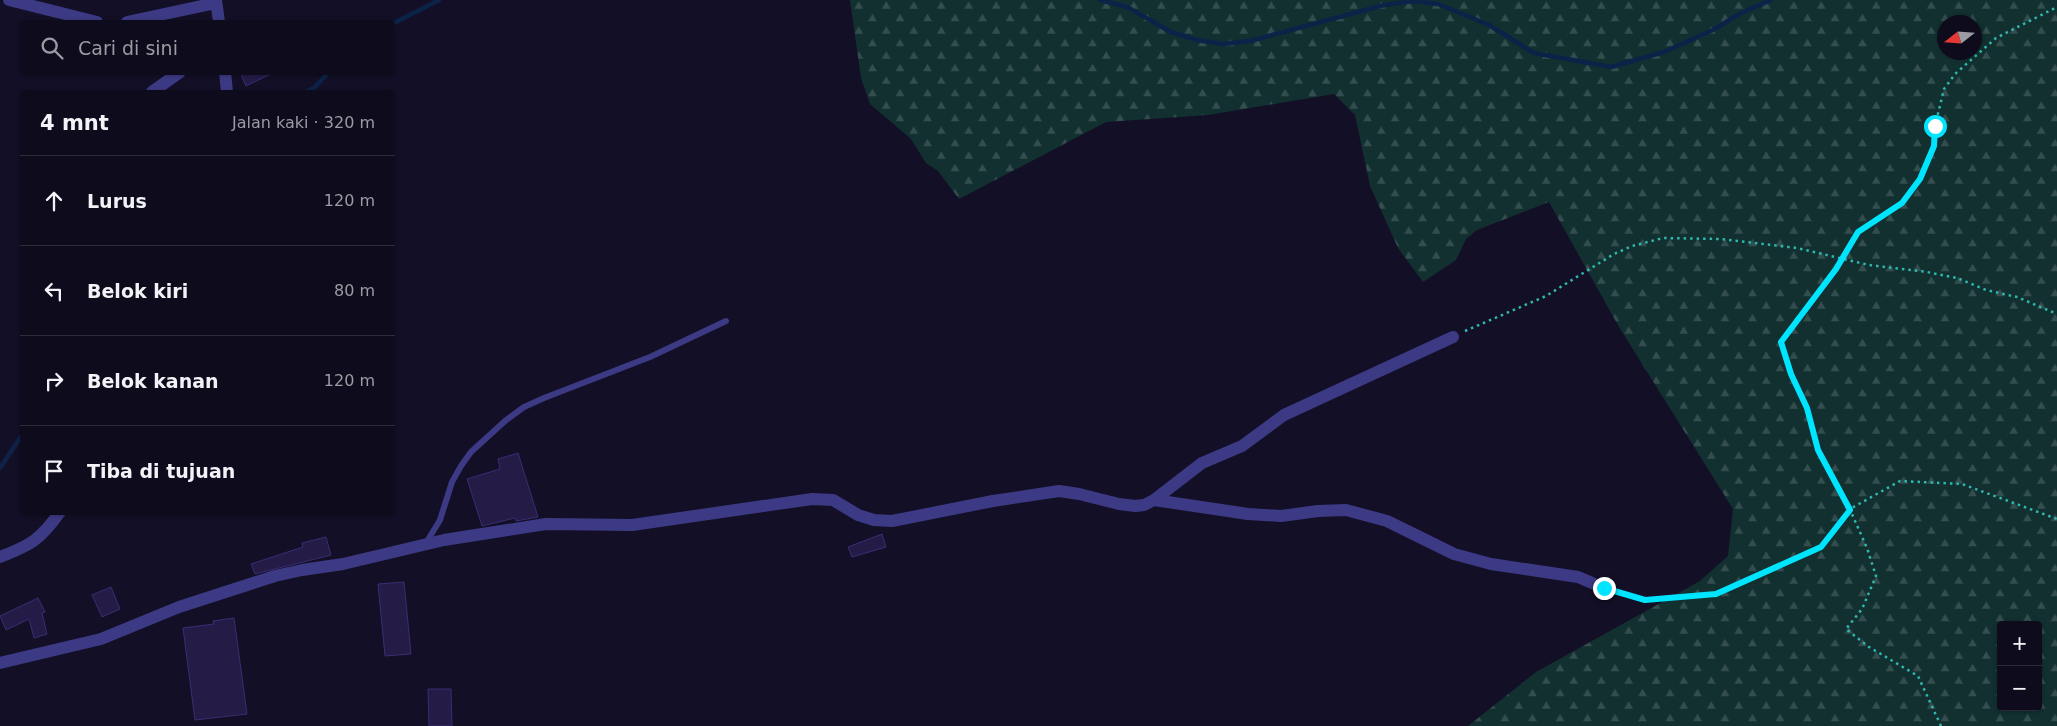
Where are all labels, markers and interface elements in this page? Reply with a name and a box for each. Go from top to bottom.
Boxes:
north arrow [1937,15,1982,60]
search box [20,20,395,75]
icon: search [38,34,66,62]
text: Cari di sini [78,37,178,59]
text: 4 mnt [40,111,109,135]
text: Jalan kaki · 320 m [232,113,375,132]
route start [1924,115,1947,138]
icon: ahead [40,187,68,215]
text: Lurus [87,190,147,212]
text: 120 m [324,191,375,210]
icon: left [40,277,68,305]
text: Belok kiri [87,280,188,302]
text: 80 m [334,281,375,300]
icon: right [40,367,68,395]
text: Belok kanan [87,370,219,392]
text: 120 m [324,371,375,390]
icon: arrive [40,457,68,485]
text: Tiba di tujuan [87,460,235,482]
route end [1593,577,1616,600]
map controls [1997,621,2042,711]
button: + [1997,621,2042,666]
button: − [1997,666,2042,711]

